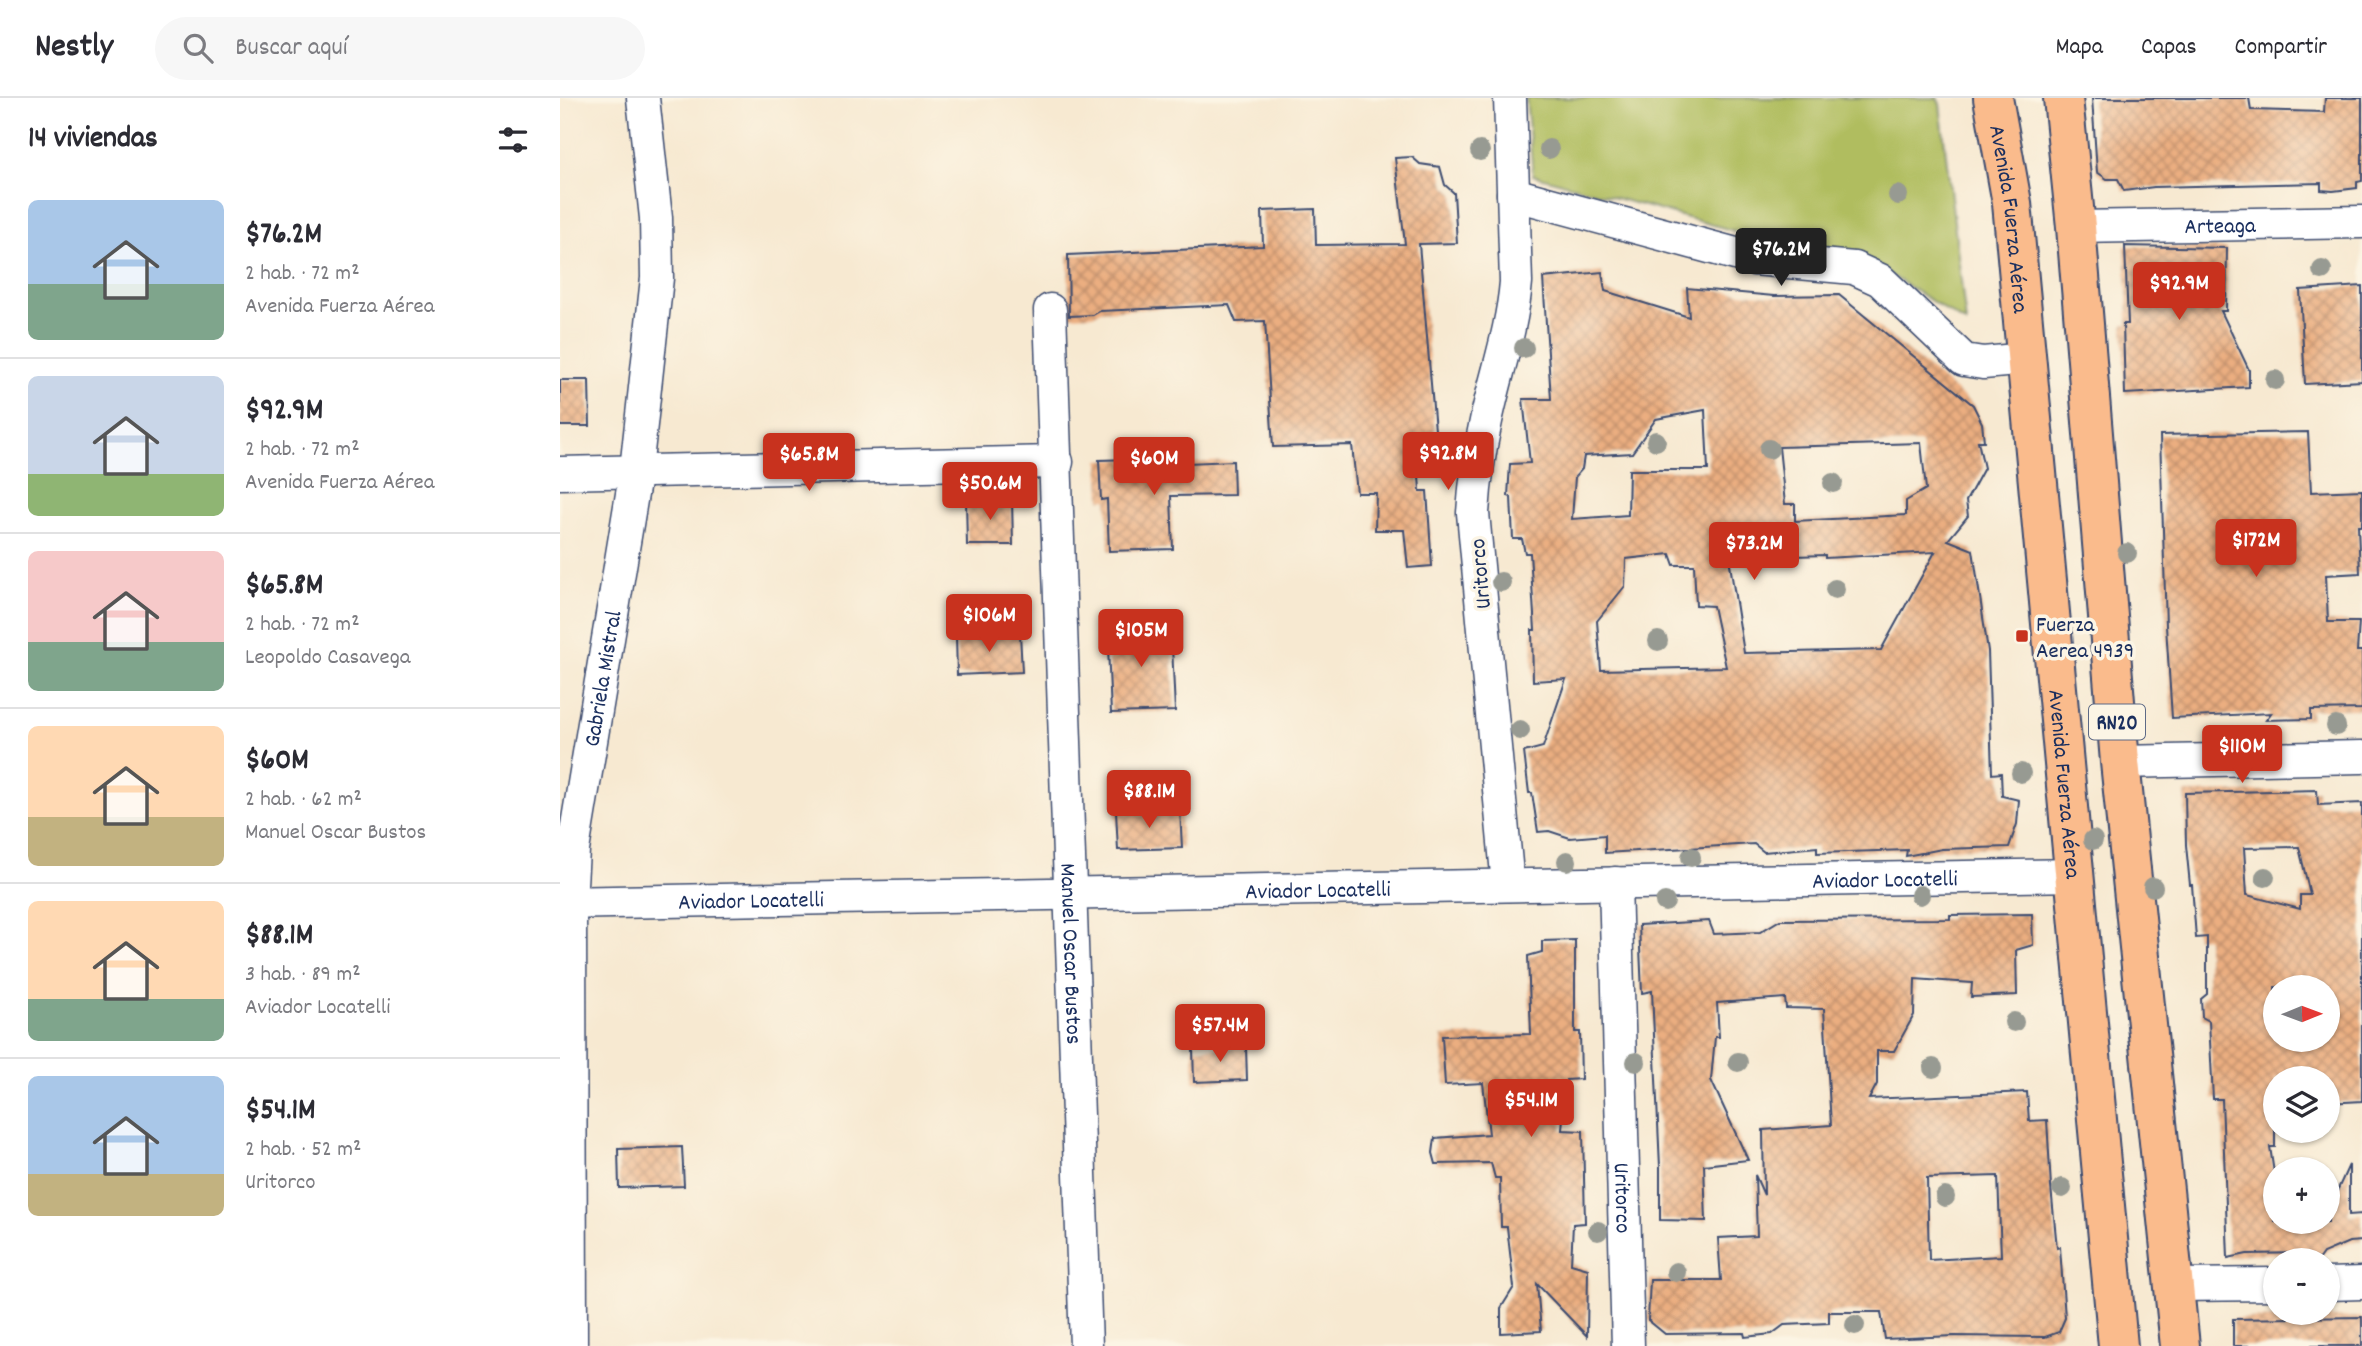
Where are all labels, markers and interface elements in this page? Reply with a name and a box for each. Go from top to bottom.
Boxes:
search box [155,17,645,80]
text: Nestly [35,25,113,72]
icon: search [179,29,217,67]
text: Buscar aquí [235,30,348,67]
text: Mapa [2055,31,2103,65]
text: Capas [2141,31,2197,65]
text: Compartir [2235,31,2327,65]
text: 14 viviendas [28,119,158,162]
icon: filters [494,121,532,159]
street label: Avenida Fuerza Aérea [1978,122,2035,316]
street label: Arteaga [2184,211,2257,245]
text: $76.2M [245,215,322,258]
icon: home [84,228,168,312]
pin: $76.2M [1724,228,1838,288]
text: $76.2M [1751,234,1811,267]
text: 2 hab. · 72 m² [245,258,360,291]
pin: $92.9M [2122,262,2236,322]
text: $92.9M [2149,268,2209,301]
text: Avenida Fuerza Aérea [245,291,434,324]
text: $92.9M [245,391,323,434]
icon: home [84,404,168,488]
pin: $92.8M [1391,432,1505,492]
text: 2 hab. · 72 m² [245,434,360,467]
pin: $65.8M [752,434,866,493]
pin: $60M [1113,438,1195,497]
text: $92.8M [1419,438,1477,471]
text: $65.8M [779,439,839,472]
text: $60M [1130,443,1178,476]
pin: $50.6M [933,462,1047,522]
text: Avenida Fuerza Aérea [245,467,434,500]
text: $50.6M [958,468,1022,501]
pin: $172M [2207,519,2305,579]
pin: $73.2M [1697,522,1811,582]
text: $172M [2231,525,2281,558]
text: $73.2M [1725,528,1783,561]
street label: Uritorco [1463,537,1502,610]
text: $65.8M [245,566,323,609]
icon: home [84,579,168,663]
pin: $106M [940,594,1038,654]
text: $106M [962,600,1016,633]
street label: Gabriela Mistral [577,608,633,750]
text: 2 hab. · 72 m² [245,609,360,642]
pin: $105M [1092,610,1190,669]
place label: Fuerza Aerea 4939 [2036,610,2134,669]
text: $105M [1114,615,1168,648]
marker: Fuerza Aerea 4939 [2014,628,2030,644]
text: Leopoldo Casavega [245,642,411,675]
street label: Avenida Fuerza Aérea [2037,688,2088,881]
road number: RN20 [2089,704,2145,740]
pin: $110M [2193,726,2291,785]
text: $110M [2218,731,2266,764]
text: $60M [245,741,309,784]
icon: home [84,754,168,838]
pin: $88.1M [1092,770,1206,830]
text: $88.1M [1123,776,1175,809]
text: 2 hab. · 62 m² [245,784,362,817]
text: Manuel Oscar Bustos [245,817,426,850]
street label: Manuel Oscar Bustos [1049,862,1089,1045]
street label: Aviador Locatelli [1812,864,1958,900]
street label: Aviador Locatelli [1245,875,1391,910]
street label: Aviador Locatelli [678,885,824,921]
text: $88.1M [245,916,313,959]
icon: home [84,929,168,1013]
text: 3 hab. · 89 m² [245,959,361,992]
north arrow [2263,975,2340,1052]
map controls [2263,975,2340,1325]
text: Aviador Locatelli [245,992,390,1025]
pin: $57.4M [1163,1004,1277,1064]
text: $57.4M [1191,1010,1249,1043]
button: layers [2263,1066,2340,1143]
pin: $54.1M [1474,1080,1588,1139]
text: $54.1M [1504,1085,1558,1118]
text: $54.1M [245,1091,316,1134]
icon: home [84,1104,168,1188]
text: 2 hab. · 52 m² [245,1134,361,1167]
button: + [2263,1157,2340,1234]
street label: Uritorco [1603,1162,1638,1234]
text: Uritorco [245,1167,316,1200]
button: − [2263,1248,2340,1325]

